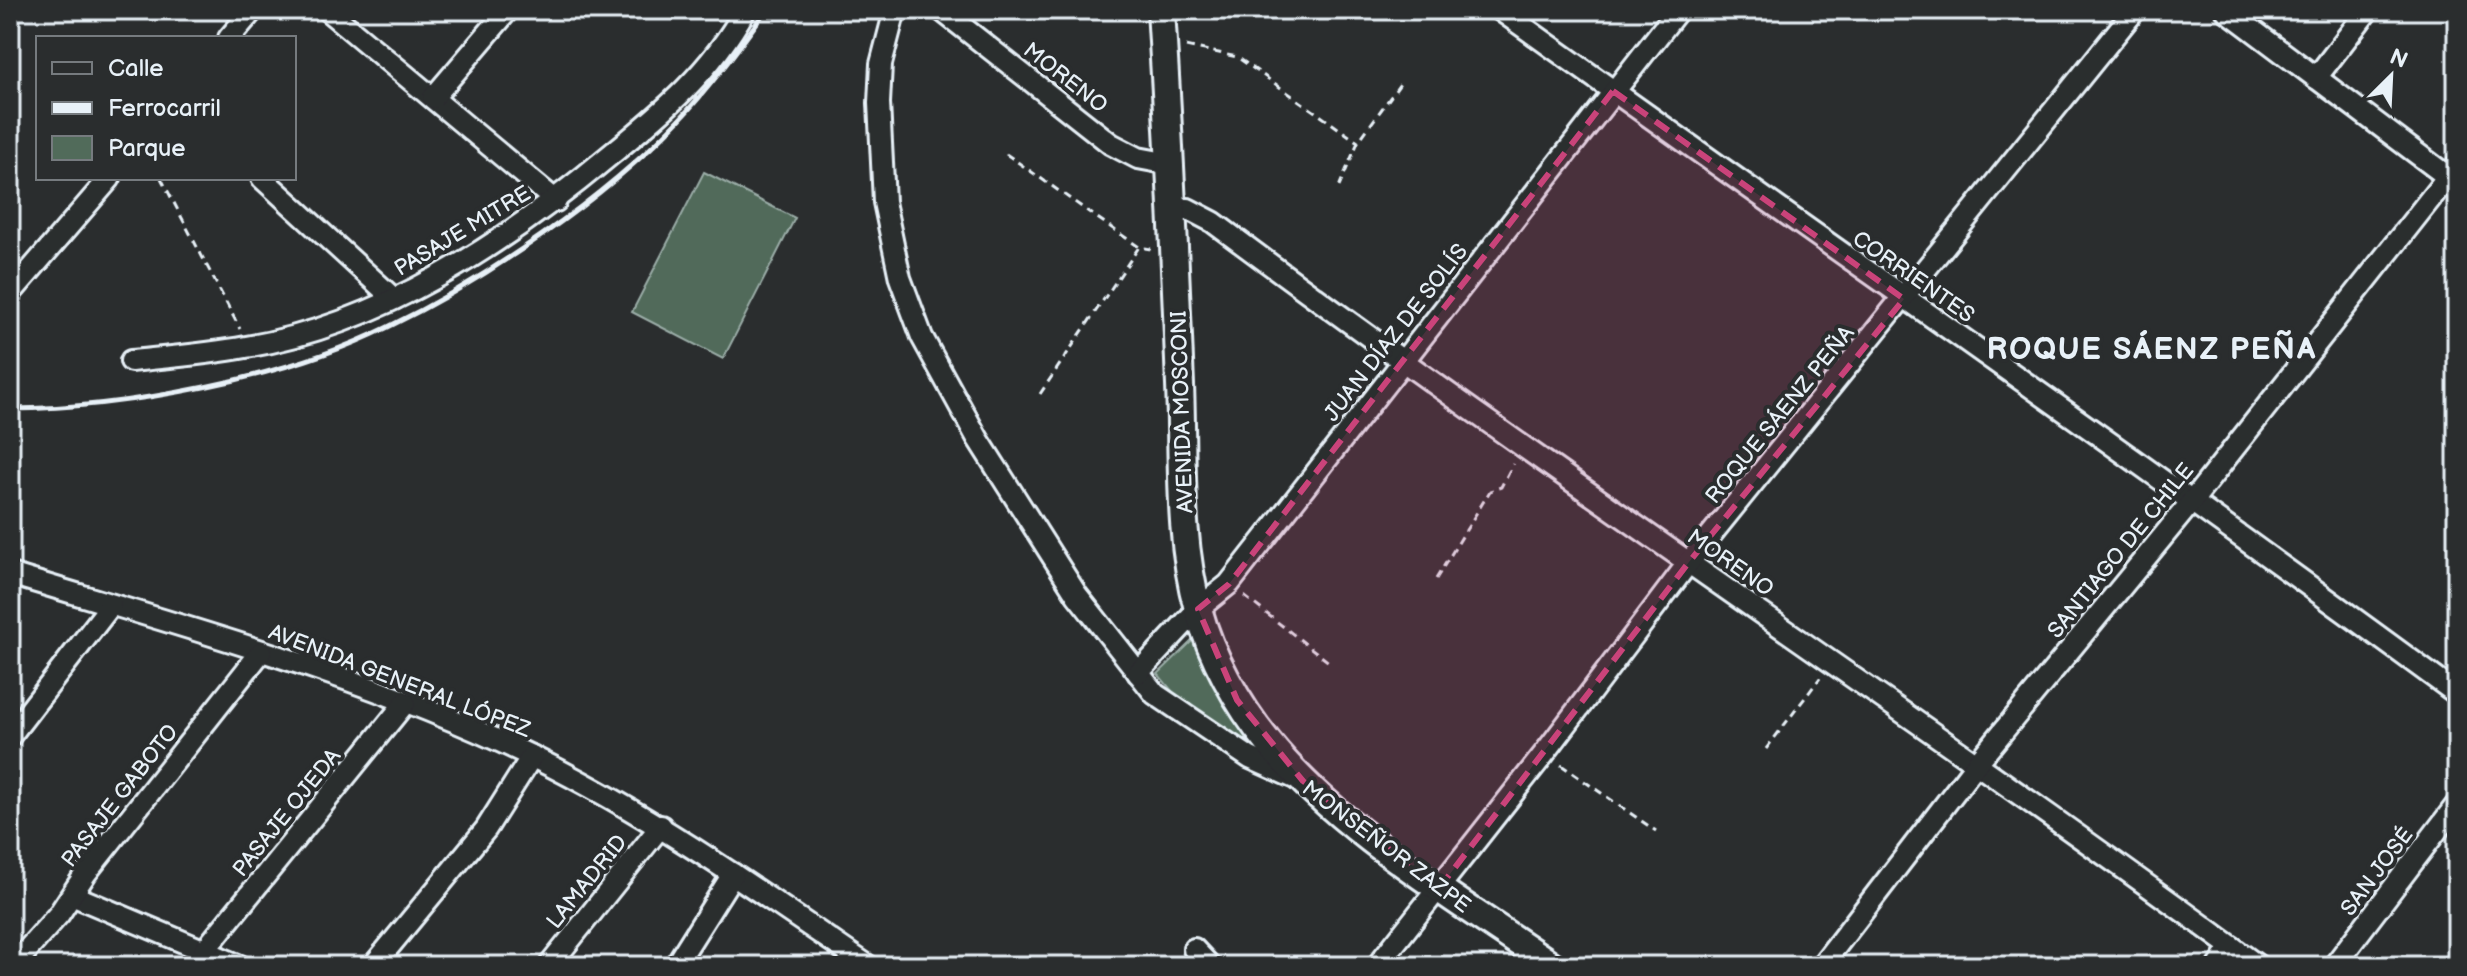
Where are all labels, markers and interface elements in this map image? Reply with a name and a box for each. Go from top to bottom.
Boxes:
legend [36,36,296,180]
north arrow [2351,36,2431,116]
street label: MORENO [1018,37,1112,119]
text: N [2385,43,2412,75]
text: Calle [108,54,163,83]
text: Ferrocarril [108,94,221,123]
text: Parque [108,134,186,163]
street label: PASAJE MITRE [390,180,536,283]
street label: CORRIENTES [1847,225,1979,329]
street label: JUAN DÍAZ DE SOLÍS [1318,238,1474,427]
street label: AVENIDA MOSCONI [1165,310,1200,514]
street label: ROQUE SÁENZ PEÑA [1699,319,1861,509]
district label: ROQUE SÁENZ PEÑA [1987,329,2317,368]
street label: SANTIAGO DE CHILE [2042,458,2200,644]
street label: MORENO [1682,524,1779,603]
street label: AVENIDA GENERAL LÓPEZ [265,618,535,744]
street label: PASAJE GABOTO [56,719,184,873]
street label: PASAJE OJEDA [227,743,347,882]
street label: MONSEÑOR ZAZPE [1296,774,1476,919]
street label: SAN JOSÉ [2334,822,2419,921]
street label: LAMADRID [541,830,633,934]

